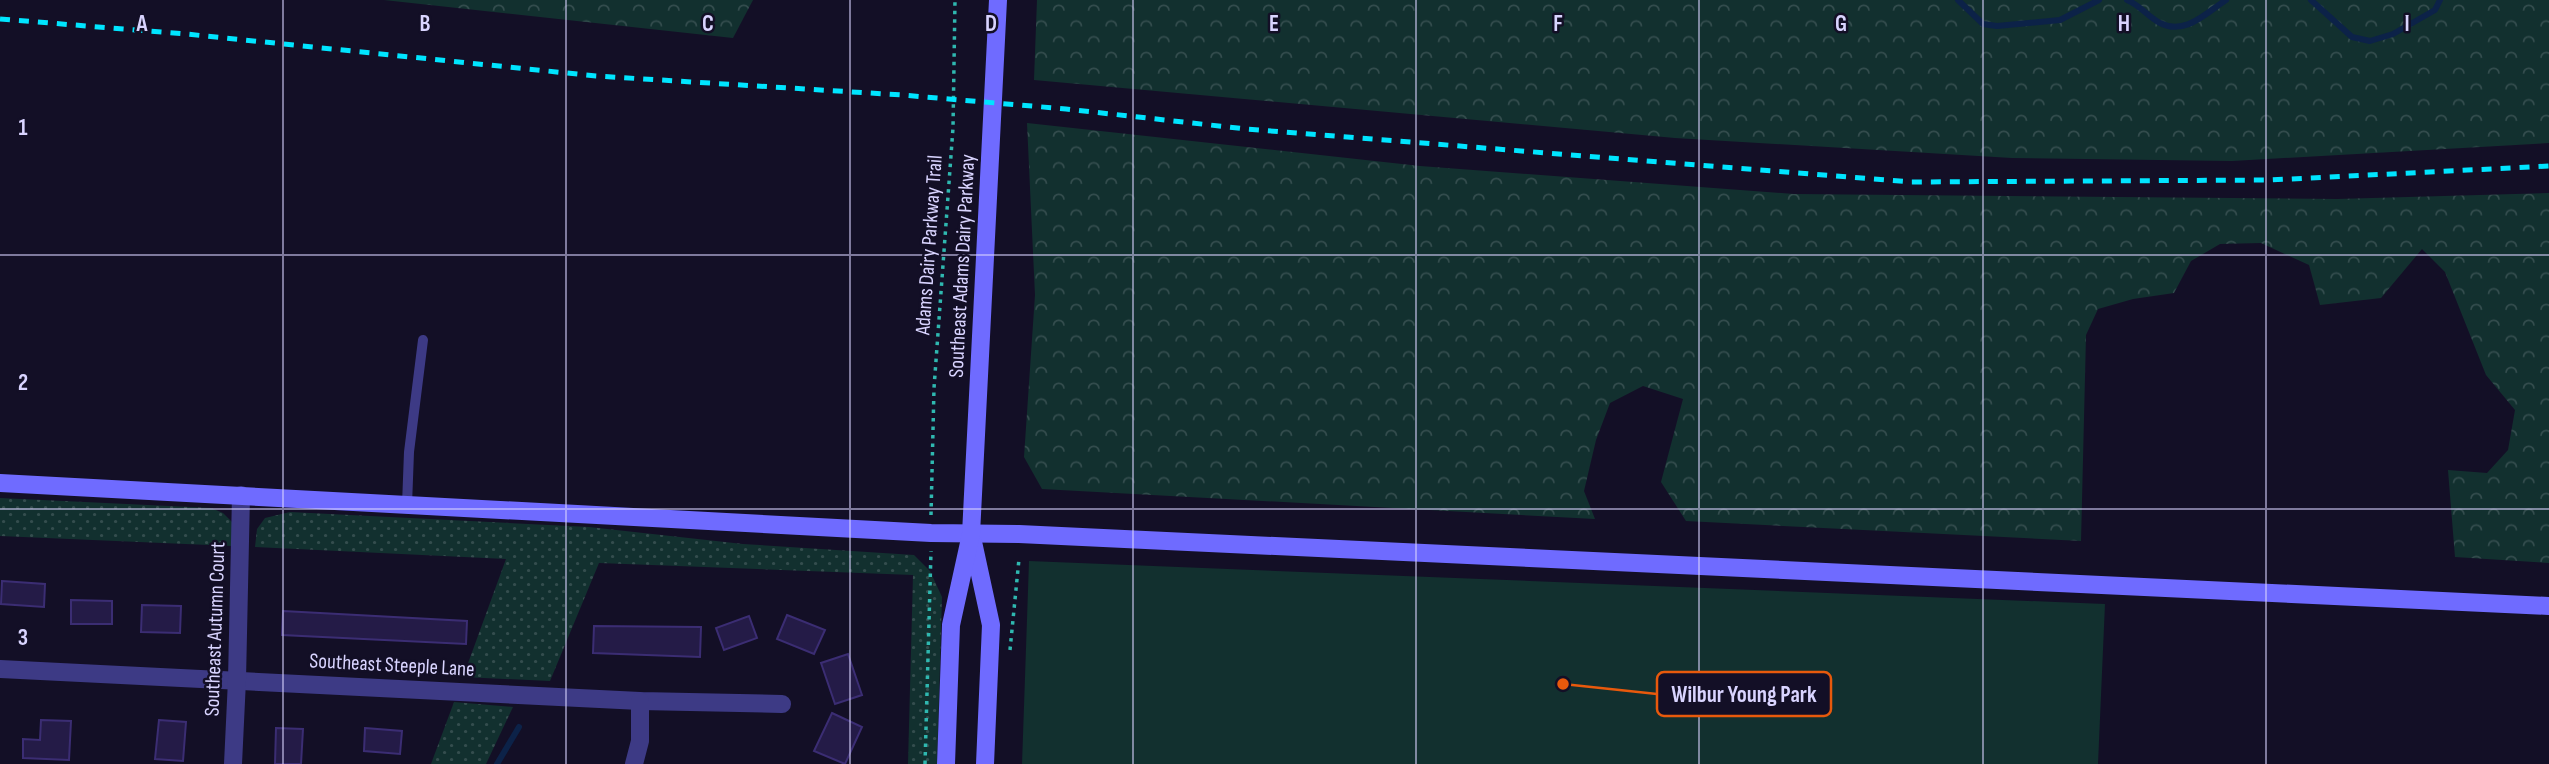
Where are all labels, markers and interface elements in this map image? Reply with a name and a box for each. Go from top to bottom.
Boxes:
text: A [136,10,149,38]
text: B [420,10,431,38]
text: C [702,10,714,38]
text: D [985,10,997,38]
text: E [1269,10,1279,38]
text: F [1553,10,1563,38]
text: G [1835,10,1847,38]
text: H [2118,10,2130,38]
text: I [2404,10,2410,38]
text: 1 [18,114,28,142]
street label: Adams Dairy Parkway Trail [910,154,948,337]
street label: Southeast Adams Dairy Parkway [944,154,980,378]
text: 2 [18,369,28,397]
street label: Southeast Autumn Court [199,541,231,717]
text: 3 [18,624,28,652]
street label: Southeast Steeple Lane [309,648,475,682]
callout: Wilbur Young Park [1657,672,1831,716]
text: Wilbur Young Park [1671,681,1817,709]

